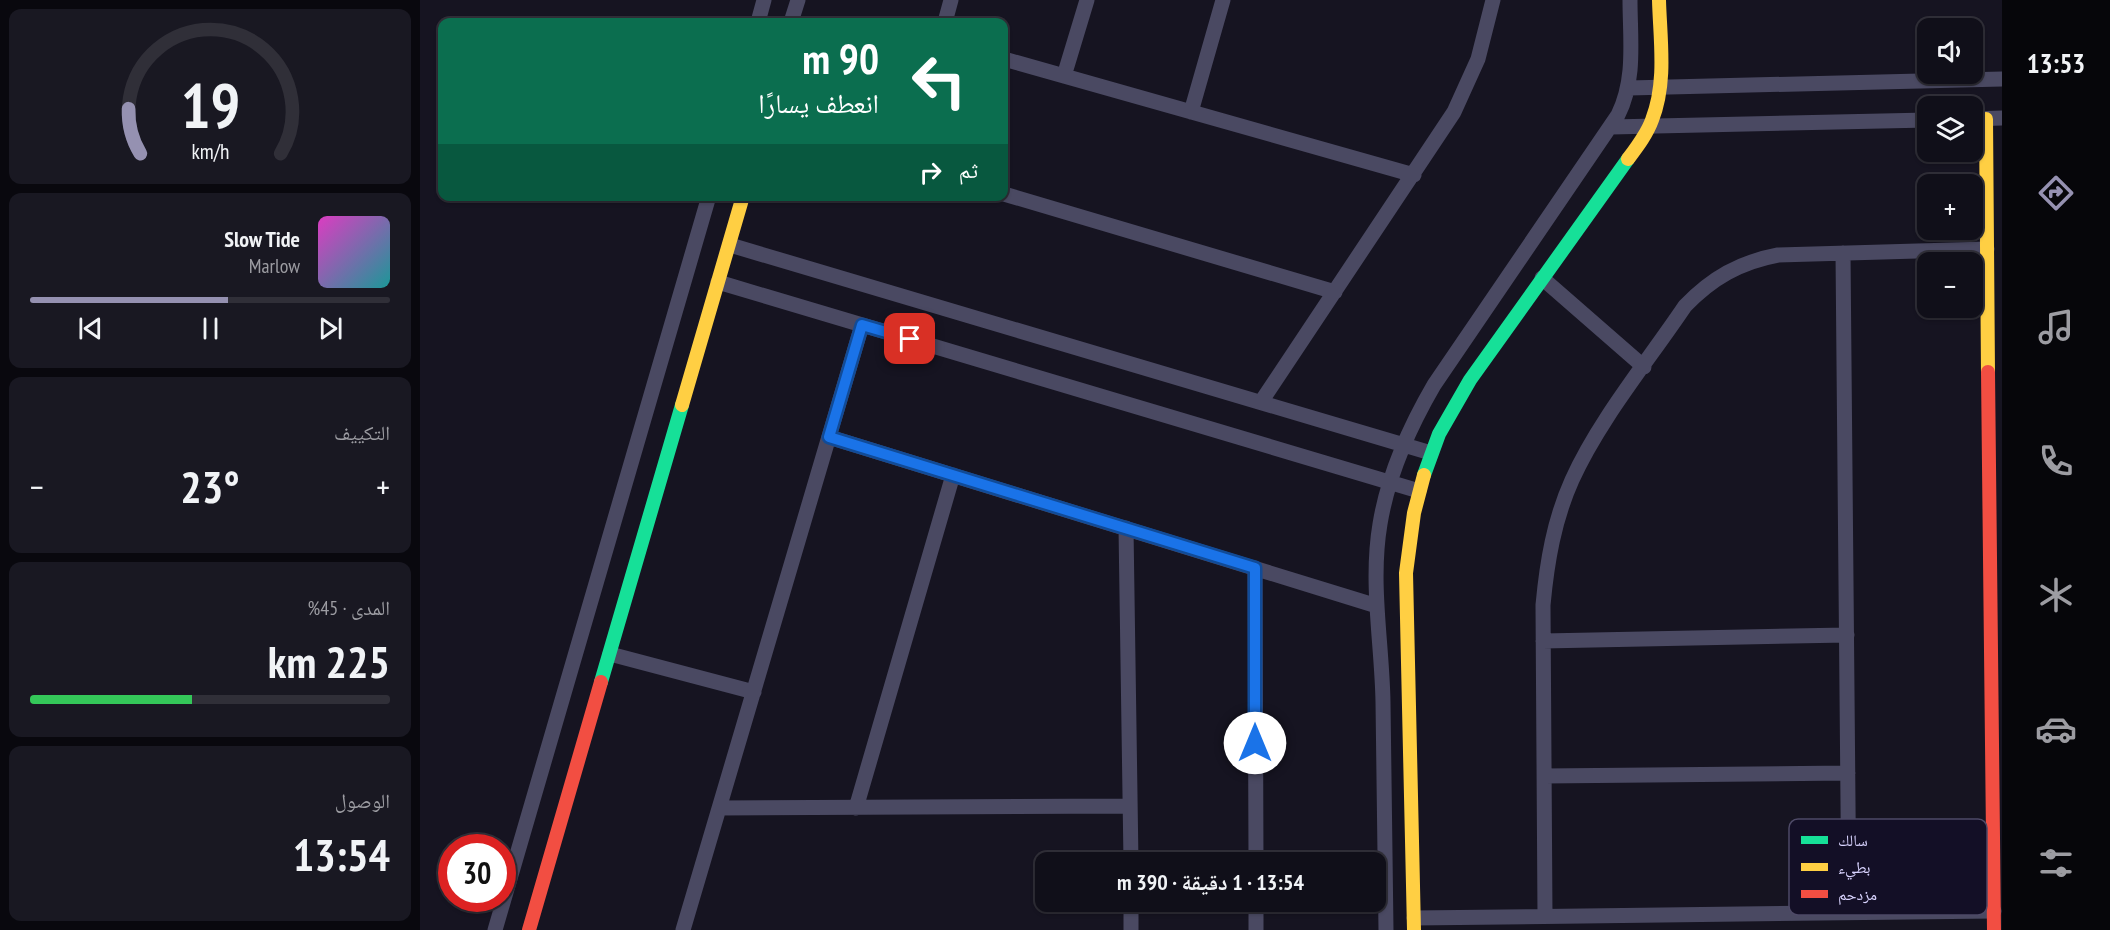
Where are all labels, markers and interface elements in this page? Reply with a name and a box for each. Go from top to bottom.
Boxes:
map controls [1917,18,1983,318]
button: sound [1917,18,1983,84]
text: 90 m [802,31,879,86]
icon: left [900,42,978,120]
text: 13:53 [2027,46,2085,80]
text: 19 [180,64,240,145]
text: انعطف يسارًا [758,86,879,120]
button: layers [1917,96,1983,162]
text: km/h [191,137,229,165]
icon: right [914,156,947,189]
text: ثم [959,156,978,184]
icon: directions [2035,172,2077,214]
button: + [1917,174,1983,240]
text: Slow Tide [224,225,300,253]
button: − [1917,252,1983,318]
text: Marlow [249,253,300,279]
icon: music [2035,306,2077,348]
icon: previous [74,312,107,345]
icon: pause [194,312,227,345]
icon: next [314,312,347,345]
pin [884,313,935,364]
icon: arrive [893,322,926,355]
text: التكييف [334,420,390,446]
icon: phone [2035,440,2077,482]
text: 23° [180,457,240,515]
text: − [30,465,44,508]
text: + [376,465,390,508]
icon: climate [2035,574,2077,616]
text: المدى · 45% [307,595,390,621]
text: 225 km [268,632,390,690]
icon: car [2035,708,2077,750]
position arrow [1223,711,1287,775]
text: الوصول [335,788,390,814]
legend [1789,819,1987,915]
text: 13:54 [293,825,390,883]
text: سالك [1838,830,1868,850]
speed limit sign: 30 [438,834,516,912]
icon: filters [2035,842,2077,884]
text: بطيء [1838,857,1870,880]
text: 13:54 · 1 دقيقة · 390 m [1117,868,1304,896]
text: مزدحم [1838,884,1877,905]

